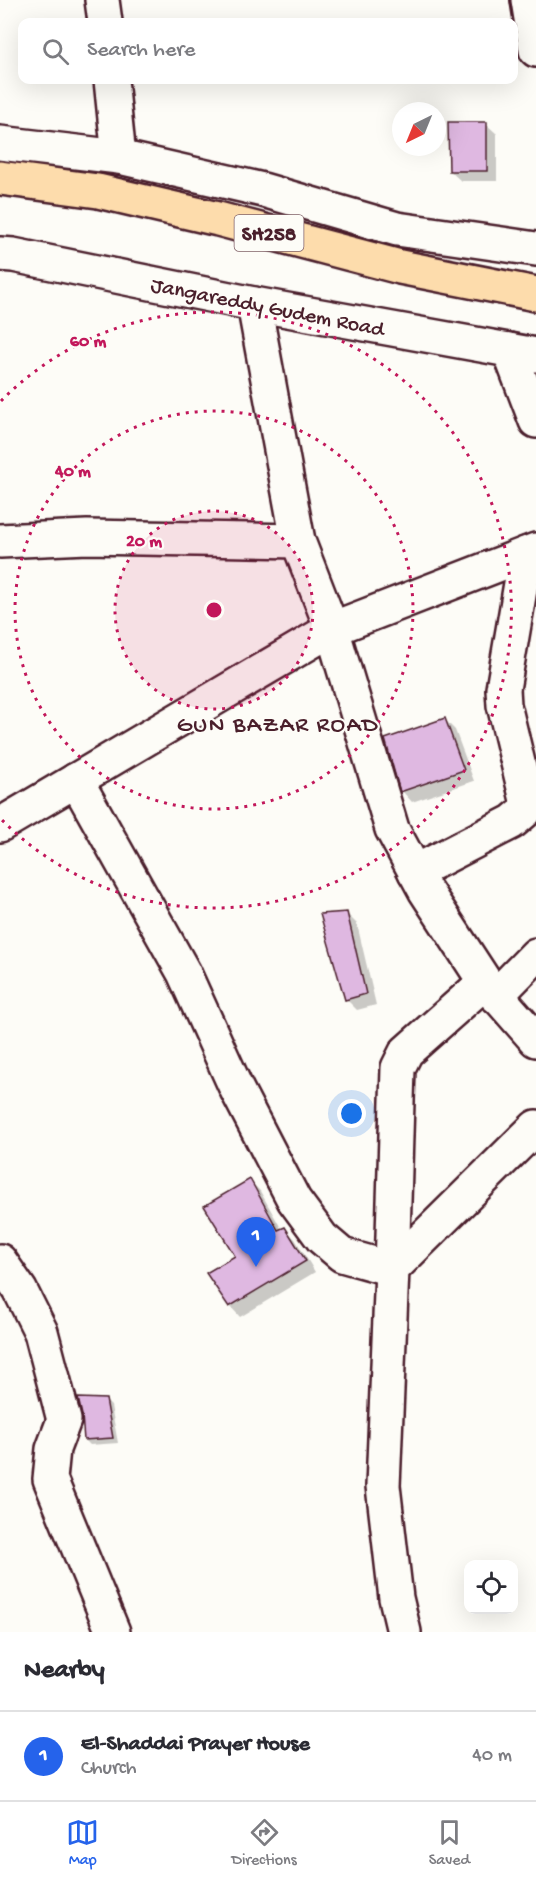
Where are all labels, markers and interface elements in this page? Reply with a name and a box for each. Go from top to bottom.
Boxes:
search box [18,18,518,84]
icon: search [39,35,72,68]
text: Search here [87,38,195,64]
north arrow [392,102,446,156]
road number: SH258 [234,215,304,251]
street label: Jangareddy Gudem Road [148,274,388,345]
text: 60 m [70,332,106,353]
text: 40 m [54,462,91,483]
text: 20 m [126,532,162,553]
centre of rings [204,600,224,620]
district label: GUN BAZAR ROAD [177,712,379,741]
your location [337,1099,366,1128]
pin: 1 [236,1218,276,1267]
map controls [464,1560,518,1614]
button: locate [464,1560,518,1614]
text: Nearby [24,1656,105,1687]
text: El-Shaddai Prayer House [81,1732,310,1758]
text: 1 [39,1745,48,1768]
text: 40 m [472,1745,512,1768]
text: Church [81,1758,137,1781]
tab: Map [66,1816,99,1871]
tab: Directions [231,1816,297,1871]
tab: Saved [429,1816,470,1871]

